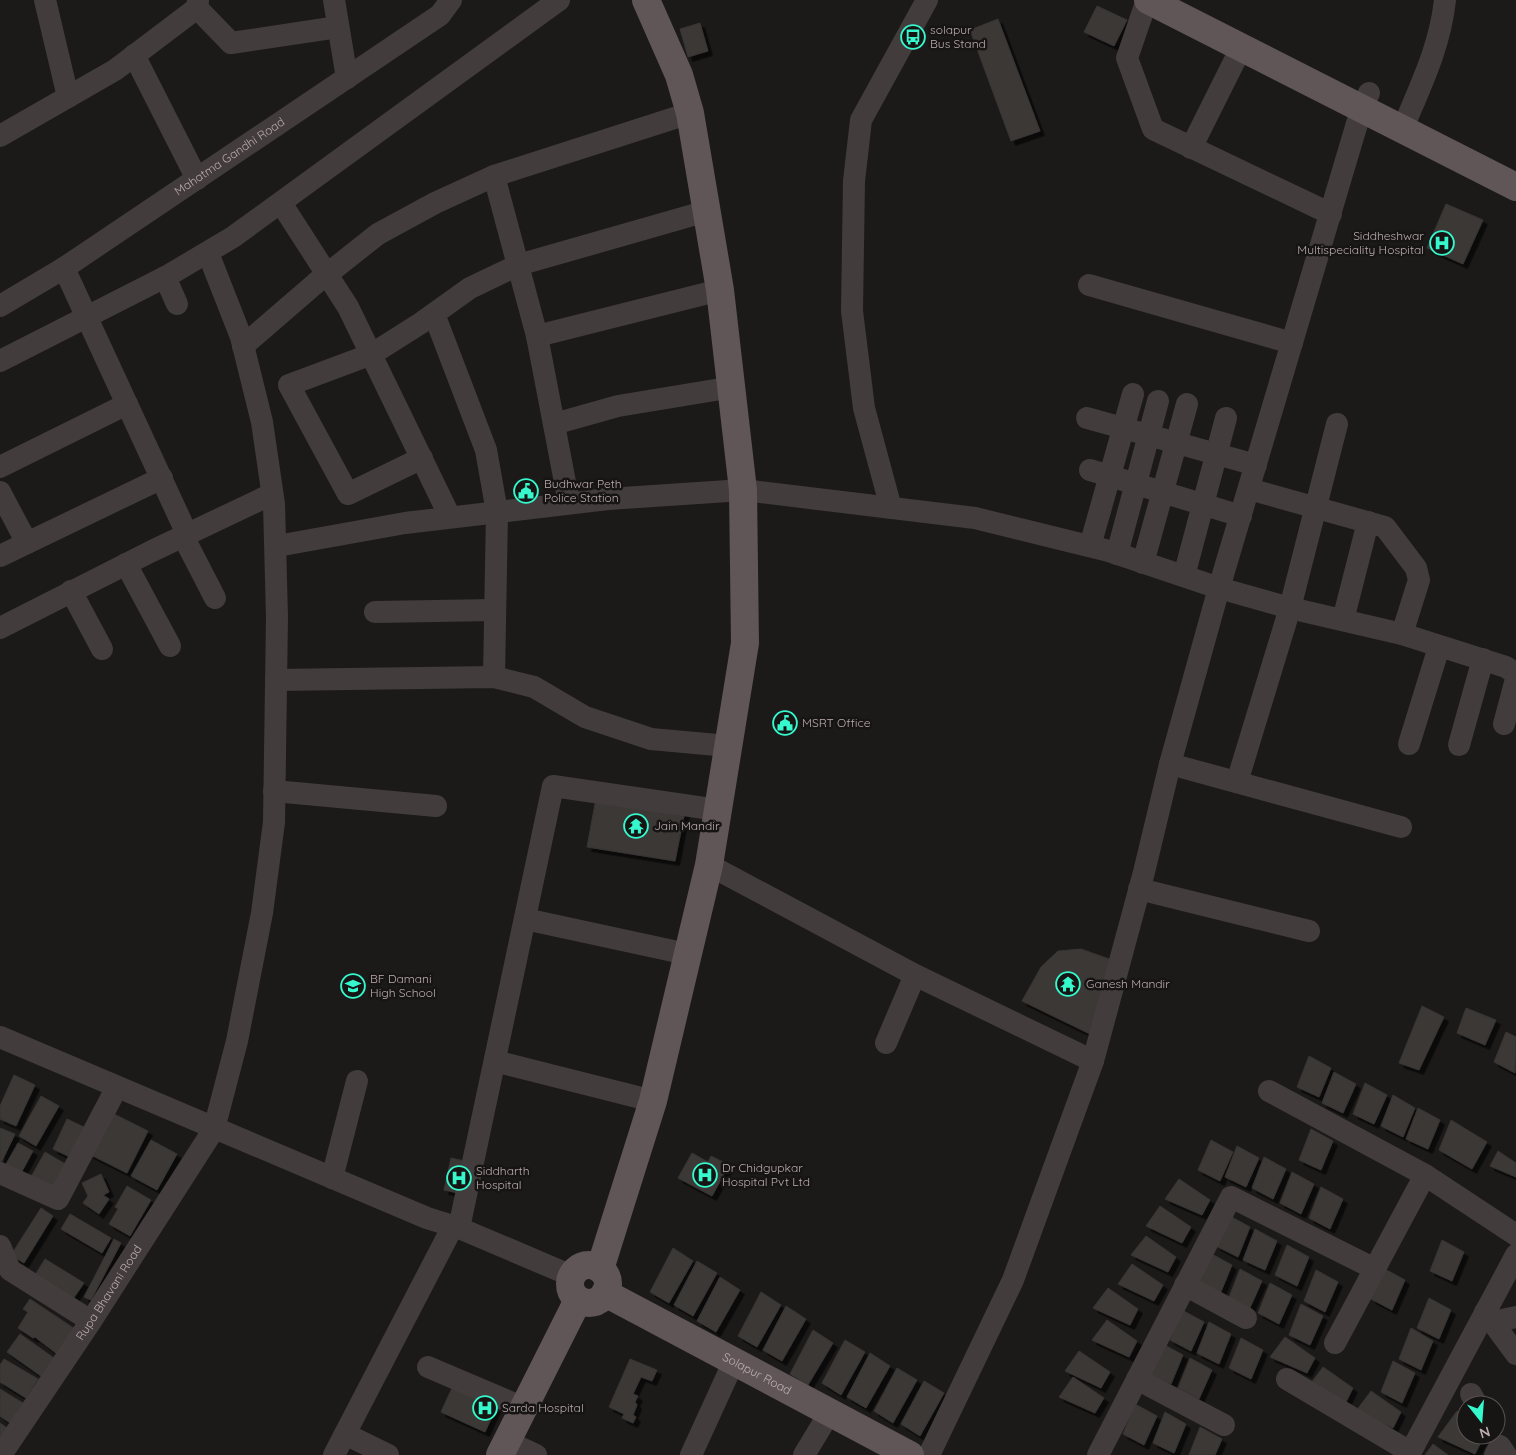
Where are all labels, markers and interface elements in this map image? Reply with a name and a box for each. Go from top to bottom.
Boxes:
place label: solapur Bus Stand [930,22,986,51]
bus stop icon: solapur Bus Stand [900,24,926,50]
street label: Mahatma Gandhi Road [171,114,287,199]
place label: Siddheshwar Multispeciality Hospital [1297,228,1424,257]
hospital icon: Siddheshwar Multispeciality Hospital [1429,230,1455,256]
place label: Budhwar Peth Police Station [544,476,622,505]
public building icon: Budhwar Peth Police Station [513,478,539,504]
public building icon: MSRT Office [772,710,798,736]
place label: MSRT Office [802,715,871,730]
temple icon: Jain Mandir [623,813,649,839]
place label: Jain Mandir [654,818,720,833]
place label: BF Damani High School [370,971,436,1000]
temple icon: Ganesh Mandir [1055,971,1081,997]
school or university icon: BF Damani High School [340,973,366,999]
place label: Ganesh Mandir [1086,976,1170,991]
place label: Dr Chidgupkar Hospital Pvt Ltd [722,1160,810,1189]
hospital icon: Dr Chidgupkar Hospital Pvt Ltd [692,1162,718,1188]
place label: Siddharth Hospital [476,1163,529,1192]
hospital icon: Siddharth Hospital [446,1165,472,1191]
street label: Rupa Bhavani Road [72,1242,145,1343]
street label: Solapur Road [720,1349,794,1398]
hospital icon: Sarda Hospital [472,1395,498,1421]
north arrow [1456,1395,1506,1445]
place label: Sarda Hospital [502,1400,584,1415]
text: N [1477,1422,1492,1443]

